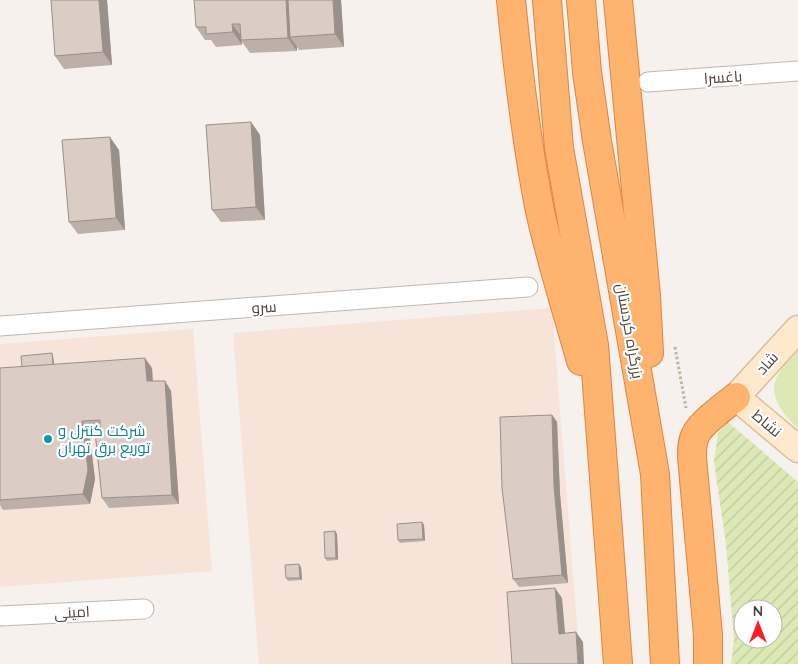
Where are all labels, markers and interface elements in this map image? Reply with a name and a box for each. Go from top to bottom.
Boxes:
street label: باغسرا [703,66,743,88]
street label: بزرگراه کردستان [611,282,648,380]
street label: سرو [251,297,277,317]
street label: شاد [752,348,782,378]
street label: نشاط [748,405,786,441]
place label: شرکت کنترل و توریع برق تهران [58,421,150,459]
marker: شرکت کنترل و توریع برق تهران [42,433,54,445]
north arrow [733,599,783,649]
street label: امینی [54,602,90,623]
text: N [753,602,763,620]

